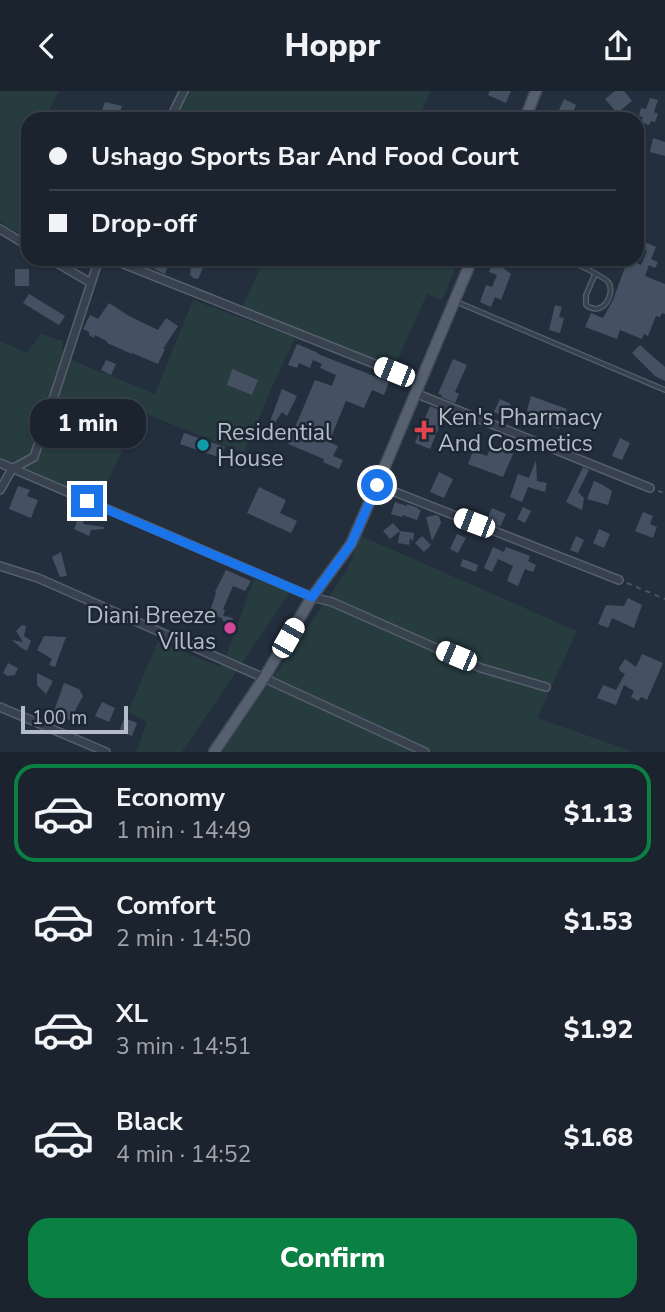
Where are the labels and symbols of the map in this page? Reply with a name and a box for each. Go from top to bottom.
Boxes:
car [371,354,418,390]
callout: 1 min [29,399,145,449]
place label: Ken's Pharmacy And Cosmetics [438,402,602,459]
place label: Residential House [217,417,332,474]
marker: Ken's Pharmacy And Cosmetics [416,422,432,438]
marker: Residential House [195,437,211,453]
route start [361,469,393,501]
route end [71,485,103,517]
car [451,506,498,540]
place label: Diani Breeze Villas [86,600,216,657]
car [269,615,308,661]
marker: Diani Breeze Villas [222,620,238,636]
car [433,638,480,674]
scale bar [21,703,128,735]

